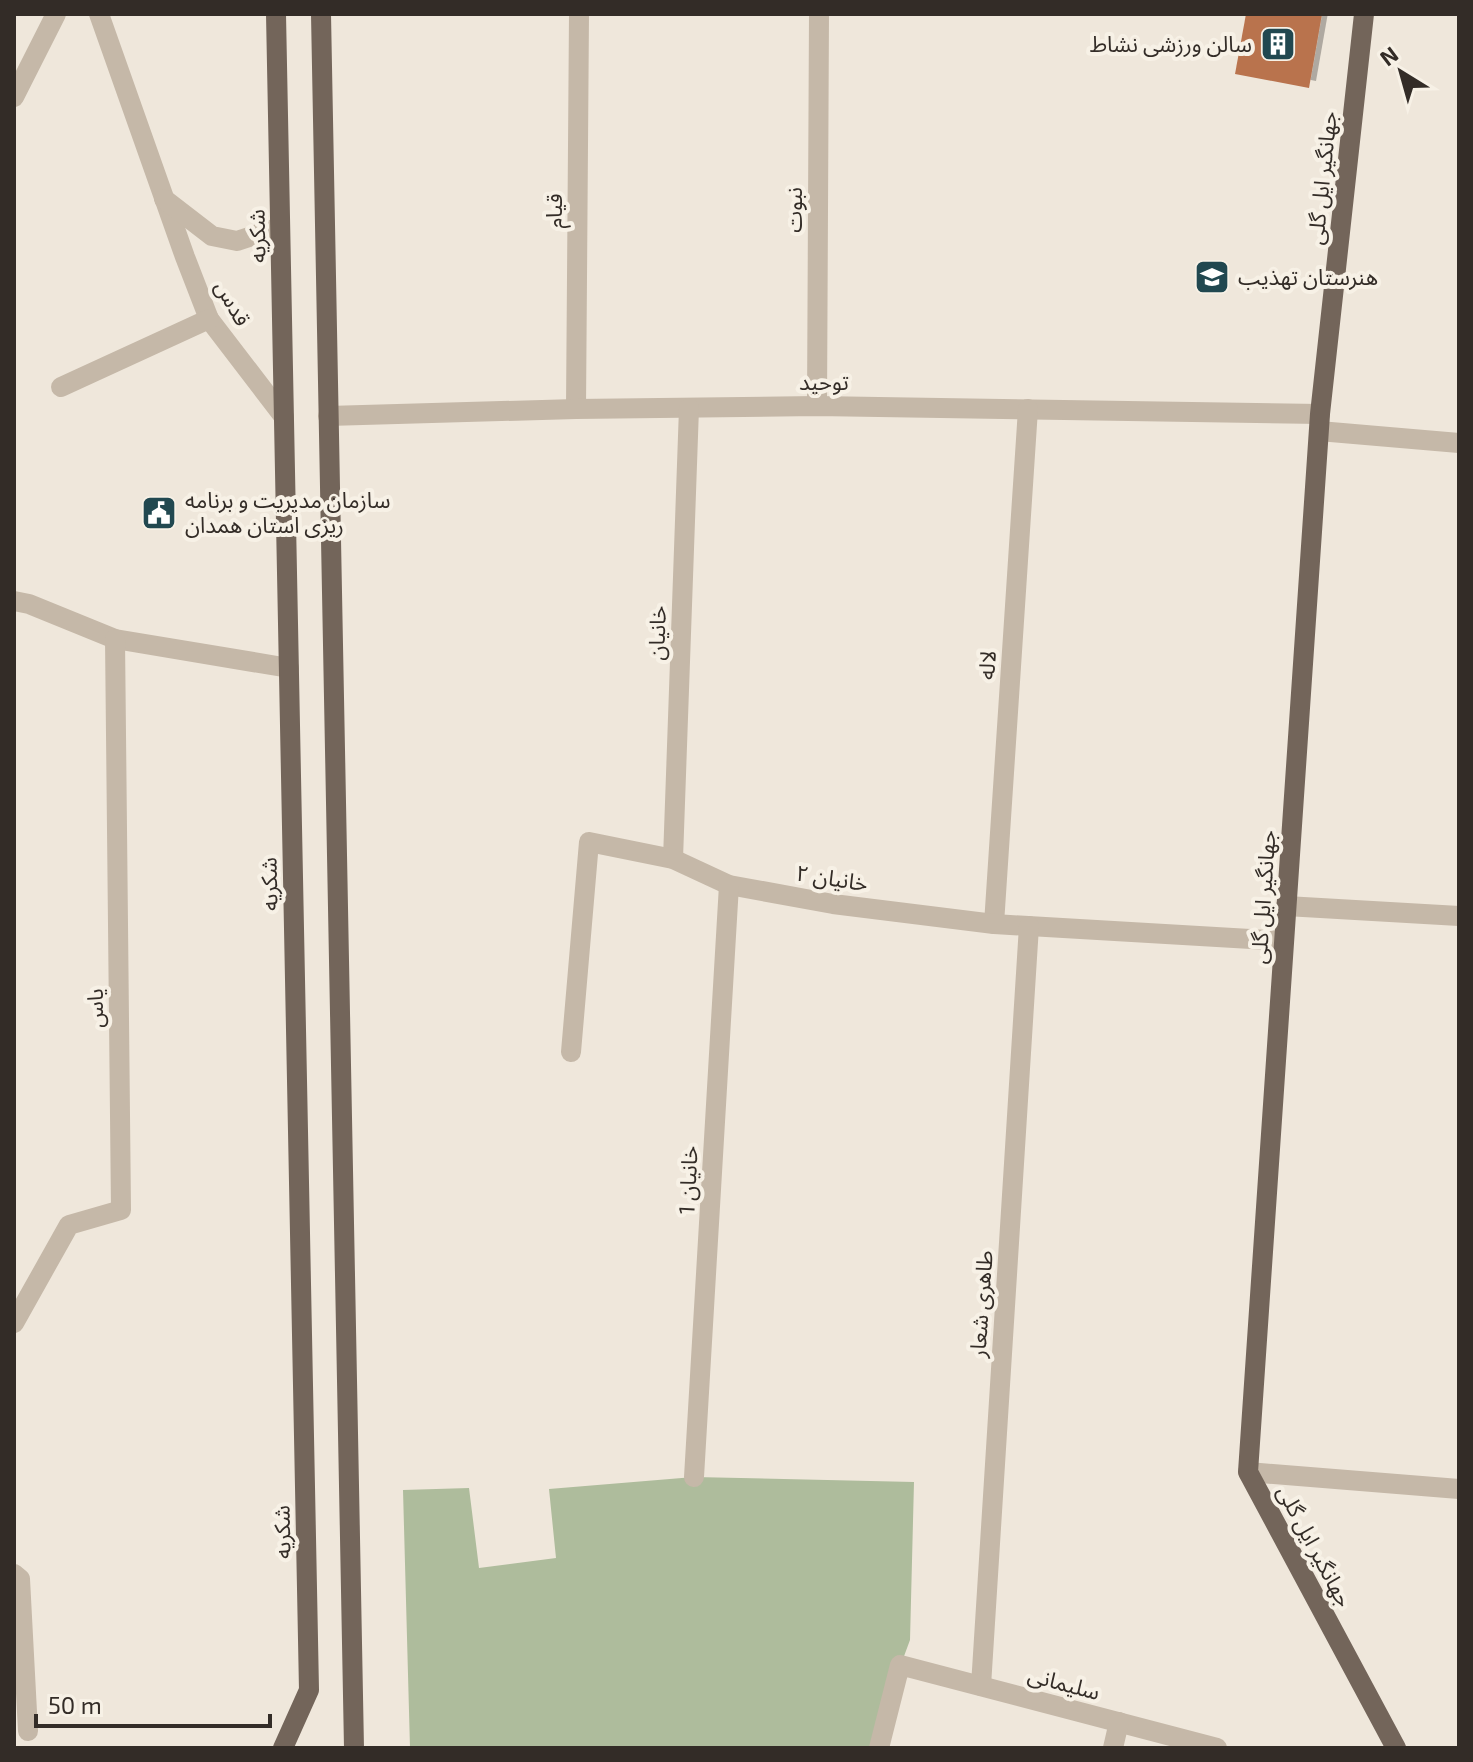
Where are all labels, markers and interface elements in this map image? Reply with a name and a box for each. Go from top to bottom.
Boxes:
building icon: سالن ورزشی نشاط [1259,25,1297,63]
place label: سالن ورزشی نشاط [1090,30,1252,58]
north arrow [1361,32,1441,112]
text: N [1374,40,1403,70]
street label: جهانگیر ایل گلی [1301,110,1342,246]
street label: نبوت [780,187,807,233]
street label: قیام [540,193,571,229]
street label: شکریه [243,209,270,263]
school or university icon: هنرستان تهذیب [1193,258,1231,296]
place label: هنرستان تهذیب [1238,263,1378,290]
street label: قدس [210,275,257,330]
street label: توحید [799,368,849,395]
place label: سازمان مدیریت و برنامه ریزی استان همدان [185,486,390,539]
public building icon: سازمان مدیریت و برنامه ریزی استان همدان [140,494,178,532]
street label: خانیان [642,605,671,661]
street label: لاله [972,649,1000,680]
street label: جهانگیر ایل گلی [1244,829,1281,965]
street label: شکریه [255,857,282,911]
street label: خانیان ۲ [794,859,870,897]
street label: یاس [81,988,108,1028]
street label: خانیان 1 [672,1145,703,1215]
street label: طاهری شعار [963,1249,999,1360]
street label: جهانگیر ایل گلی [1272,1480,1359,1611]
street label: شکریه [268,1505,295,1559]
street label: سلیمانی [1025,1660,1103,1705]
scale bar [36,1678,270,1728]
text: 50 m [48,1690,102,1719]

